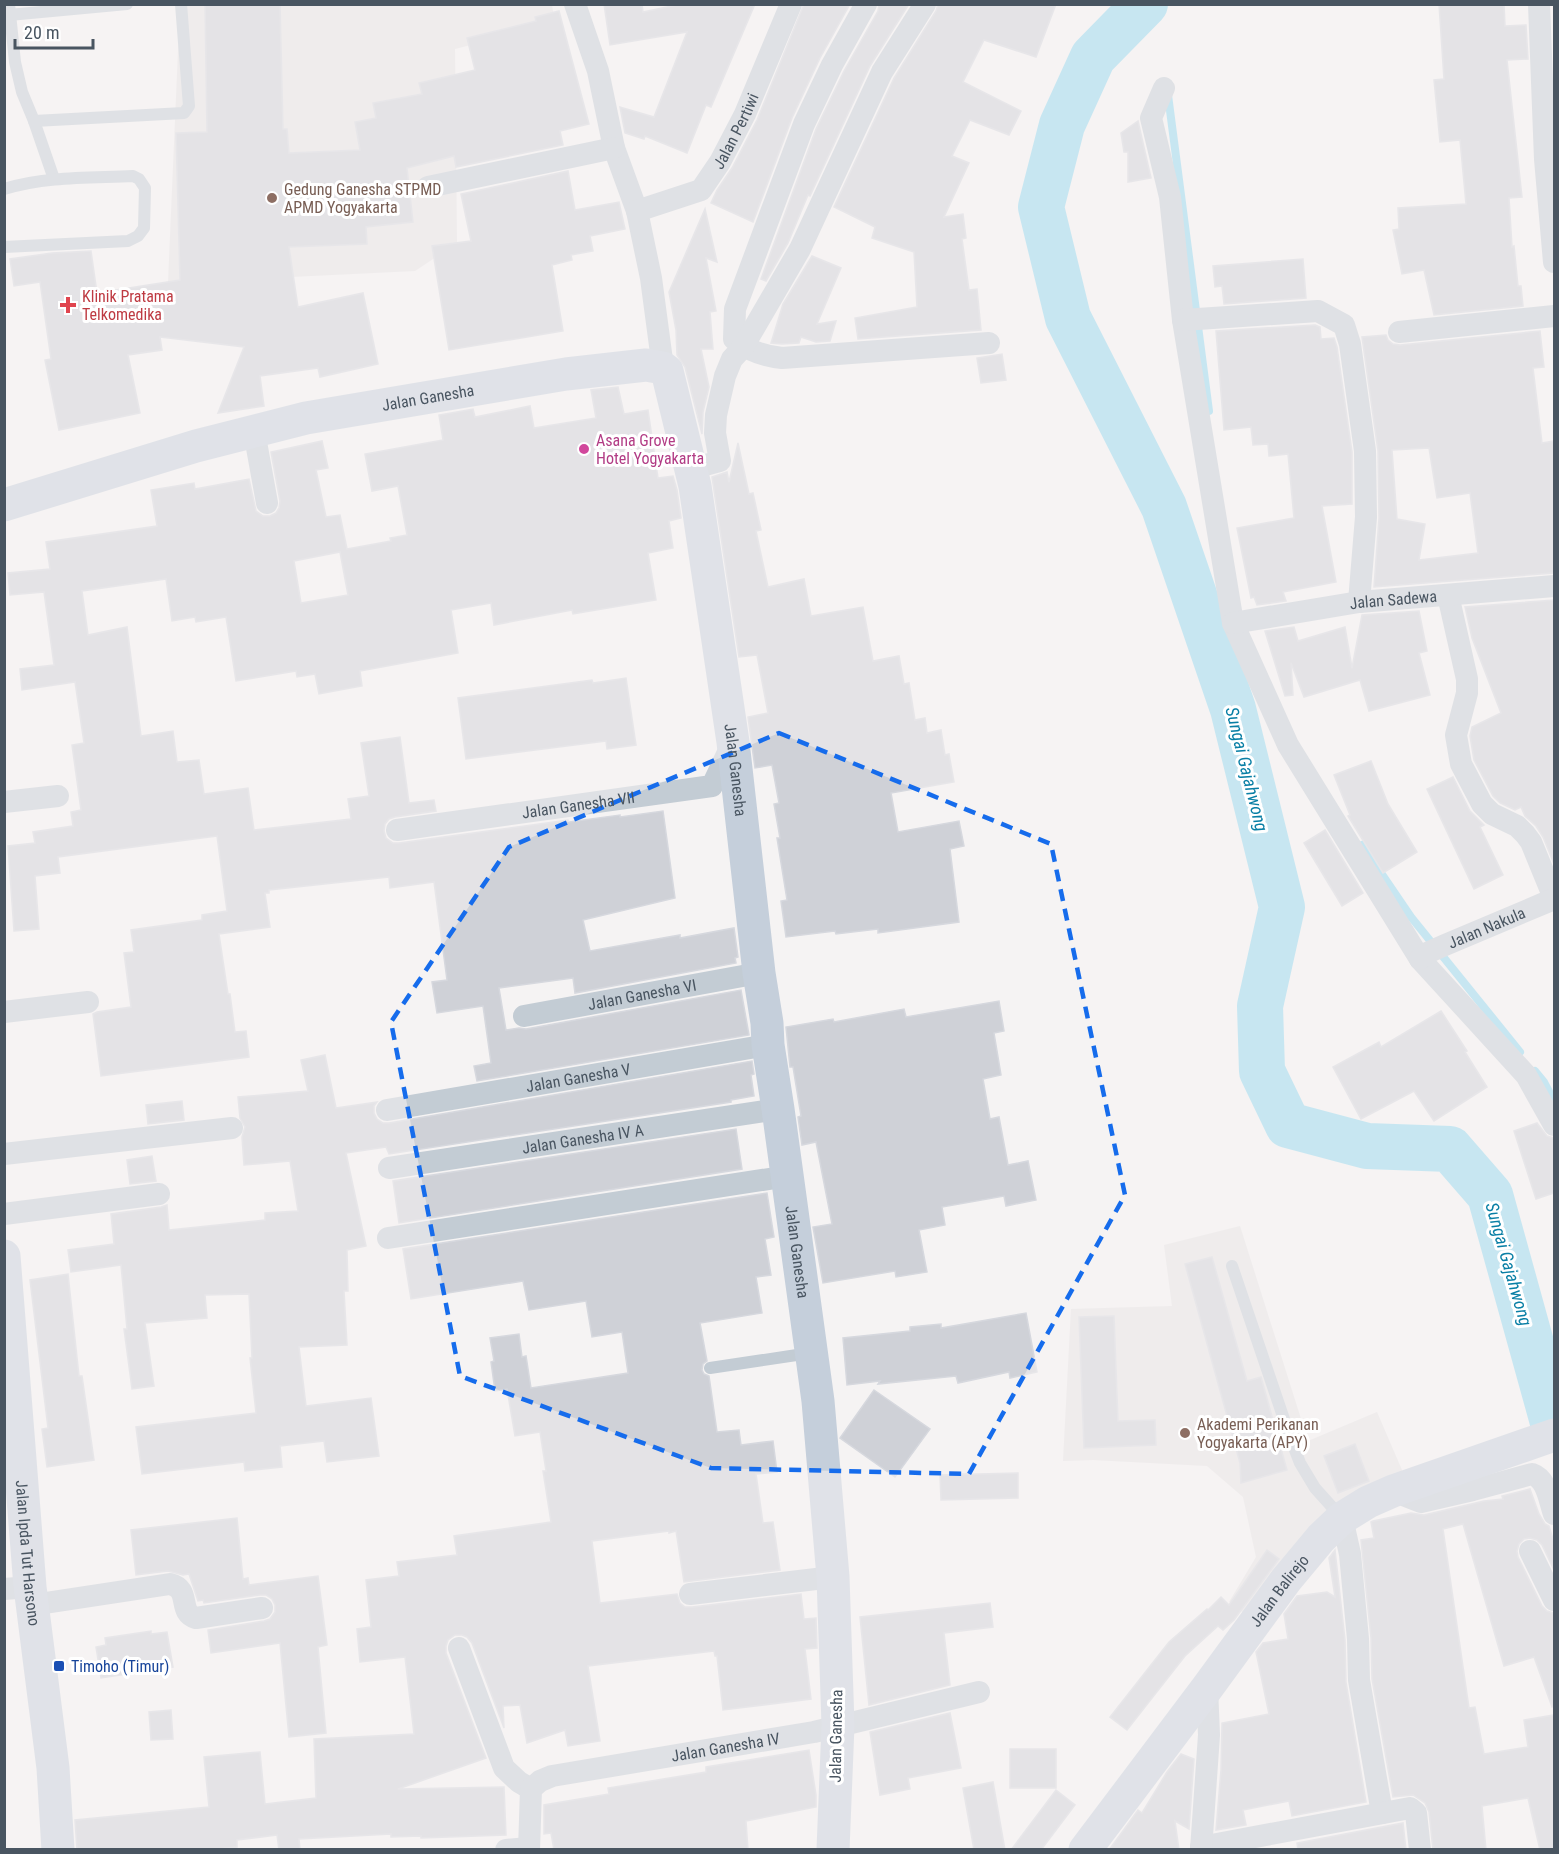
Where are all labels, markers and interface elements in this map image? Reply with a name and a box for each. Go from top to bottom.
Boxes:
scale bar [15,12,93,50]
text: 20 m [24,22,59,43]
street label: Jalan Pertiwi [709,90,762,173]
place label: Gedung Ganesha STPMD APMD Yogyakarta [284,180,441,217]
marker: Gedung Ganesha STPMD APMD Yogyakarta [265,191,279,205]
place label: Klinik Pratama Telkomedika [82,287,174,324]
marker: Klinik Pratama Telkomedika [59,296,77,314]
street label: Jalan Ganesha [380,380,475,415]
place label: Asana Grove Hotel Yogyakarta [596,431,704,468]
marker: Asana Grove Hotel Yogyakarta [577,442,591,456]
street label: Jalan Sadewa [1348,586,1438,613]
water label: Sungai Gajahwong [1221,705,1273,834]
street label: Jalan Ganesha [721,722,751,817]
street label: Jalan Ganesha VII [521,787,636,822]
street label: Jalan Nakula [1445,903,1528,952]
street label: Jalan Ganesha VI [586,975,698,1014]
street label: Jalan Ganesha V [524,1059,632,1096]
street label: Jalan Ganesha IV A [521,1120,645,1157]
water label: Sungai Gajahwong [1481,1200,1537,1329]
street label: Jalan Ganesha [782,1204,813,1299]
place label: Akademi Perikanan Yogyakarta (APY) [1197,1415,1319,1452]
marker: Akademi Perikanan Yogyakarta (APY) [1178,1426,1192,1440]
street label: Jalan Ipda Tut Harsono [12,1479,44,1627]
street label: Jalan Balirejo [1246,1551,1313,1630]
place label: Timoho (Timur) [71,1657,169,1676]
marker: Timoho (Timur) [52,1659,66,1673]
street label: Jalan Ganesha [826,1689,846,1783]
street label: Jalan Ganesha IV [670,1728,781,1765]

